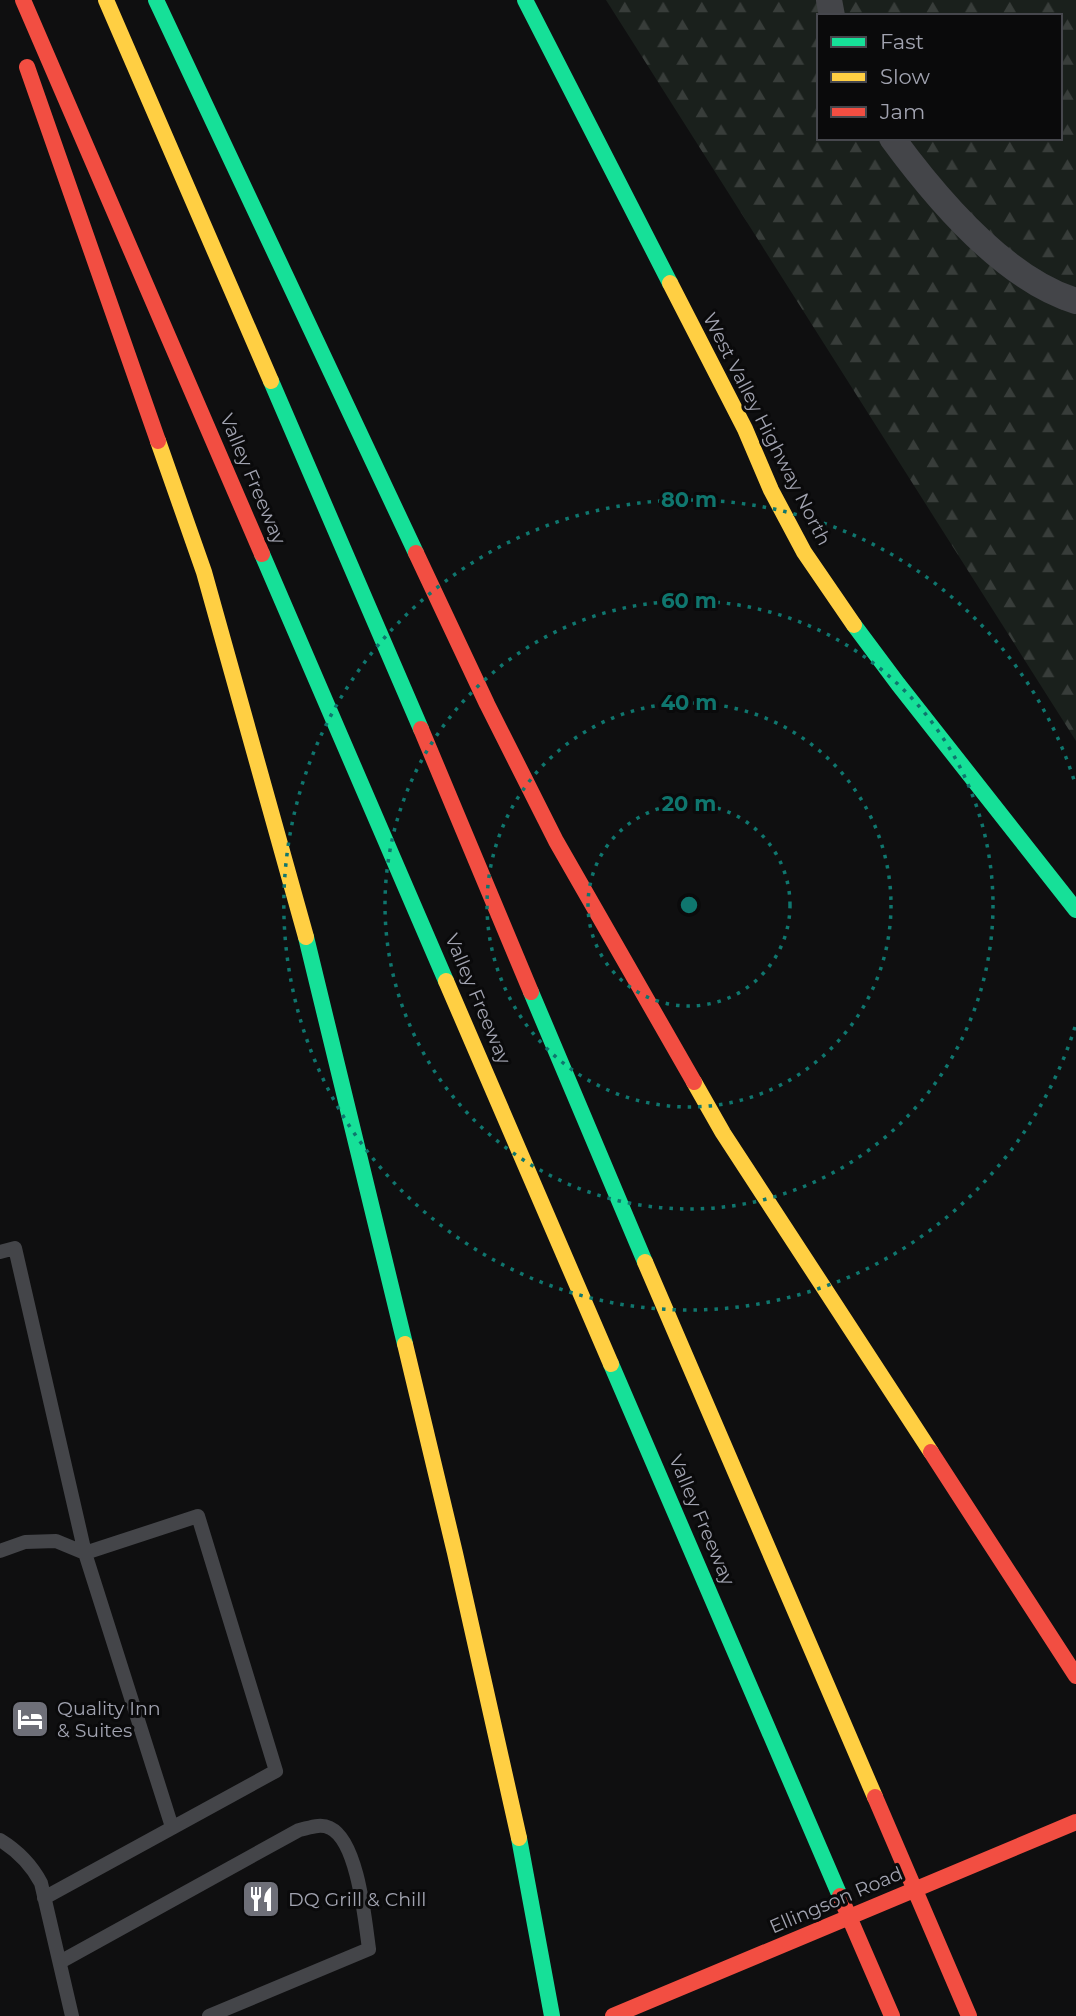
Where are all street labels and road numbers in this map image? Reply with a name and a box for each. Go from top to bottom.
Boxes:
street label: West Valley Highway North [698,309,836,549]
street label: Valley Freeway [215,410,291,548]
street label: Valley Freeway [440,930,516,1068]
street label: Valley Freeway [664,1451,740,1589]
street label: Ellingson Road [766,1862,906,1938]

